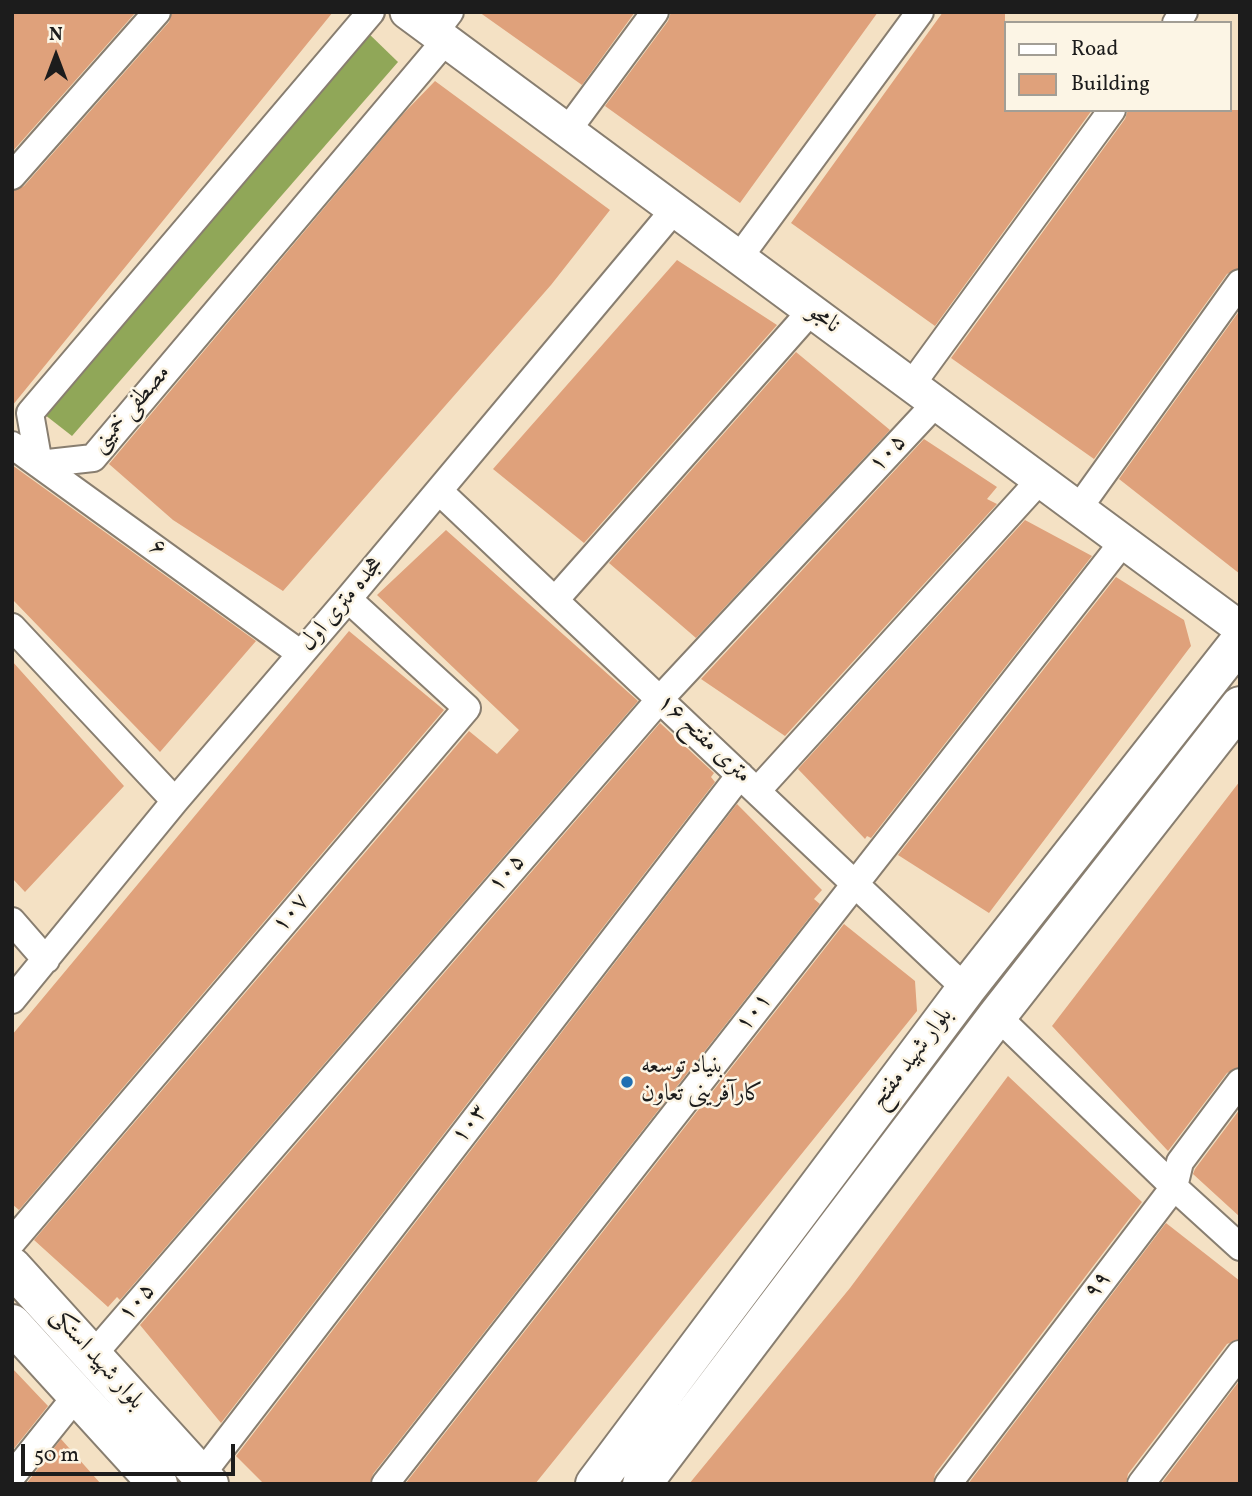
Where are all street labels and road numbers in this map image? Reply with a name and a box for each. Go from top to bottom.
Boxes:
street label: نامجو [801,299,845,341]
street label: مصطفی خمینی [86,360,178,460]
street label: ۱۰۵ [864,429,914,479]
street label: ۶ [143,533,171,565]
street label: هجده متری اول [295,552,391,658]
street label: ۱۶ متری مفتح [650,689,756,791]
street label: ۱۰۵ [483,849,533,899]
street label: ۱۰۷ [267,889,317,939]
street label: ۱۰۱ [731,988,779,1038]
street label: بلوار شهید مفتح [866,1003,960,1115]
street label: ۱۰۳ [447,1100,495,1150]
street label: ۹۹ [1079,1266,1119,1306]
street label: ۱۰۵ [113,1278,163,1328]
street label: بلوار شهید استکی [43,1303,149,1417]

